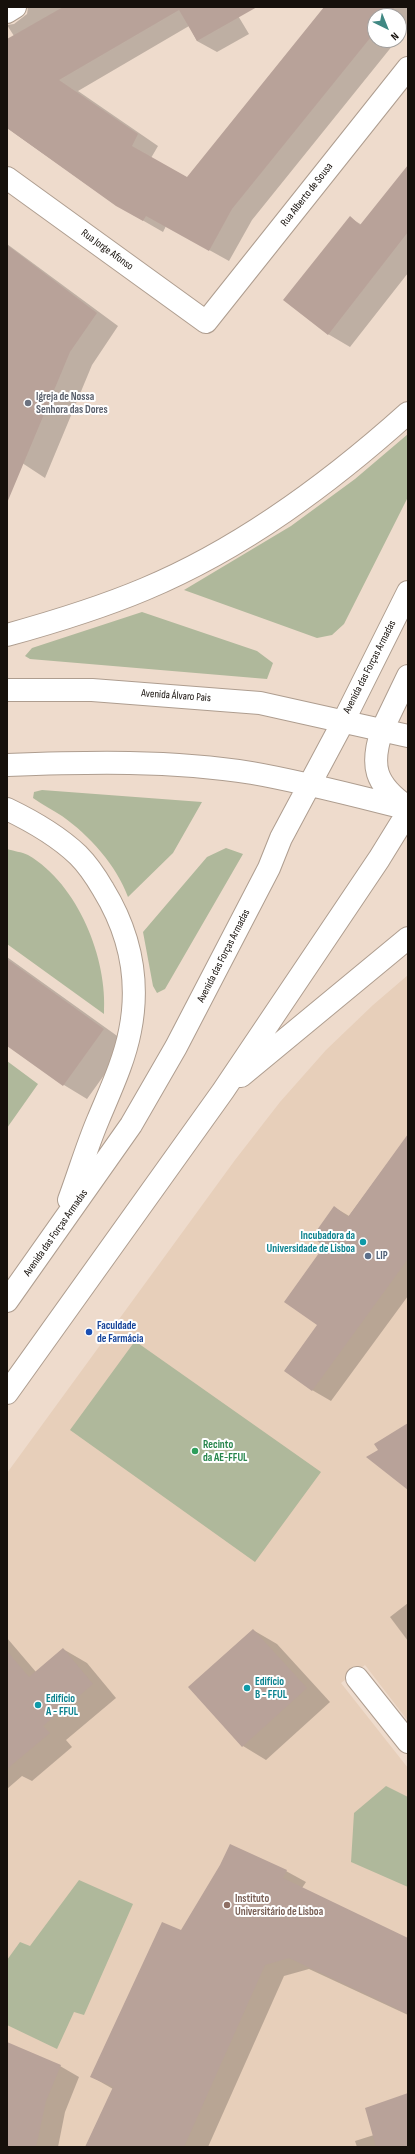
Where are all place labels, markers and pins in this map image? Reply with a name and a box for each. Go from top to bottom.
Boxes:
place label: Igreja de Nossa Senhora das Dores [36,390,108,416]
marker: Igreja de Nossa Senhora das Dores [23,398,33,408]
place label: Incubadora da Universidade de Lisboa [267,1229,355,1255]
marker: Incubadora da Universidade de Lisboa [358,1237,368,1247]
place label: LIP [376,1249,388,1263]
marker: LIP [363,1251,373,1261]
place label: Faculdade de Farmácia [97,1319,143,1345]
marker: Faculdade de Farmácia [84,1327,94,1337]
place label: Recinto da AE-FFUL [203,1438,247,1464]
marker: Recinto da AE-FFUL [190,1446,200,1456]
place label: Edifício B - FFUL [255,1675,287,1701]
marker: Edifício B - FFUL [242,1683,252,1693]
place label: Edifício A - FFUL [46,1692,78,1718]
marker: Edifício A - FFUL [33,1700,43,1710]
place label: Instituto Universitário de Lisboa [235,1892,323,1918]
marker: Instituto Universitário de Lisboa [222,1900,232,1910]

